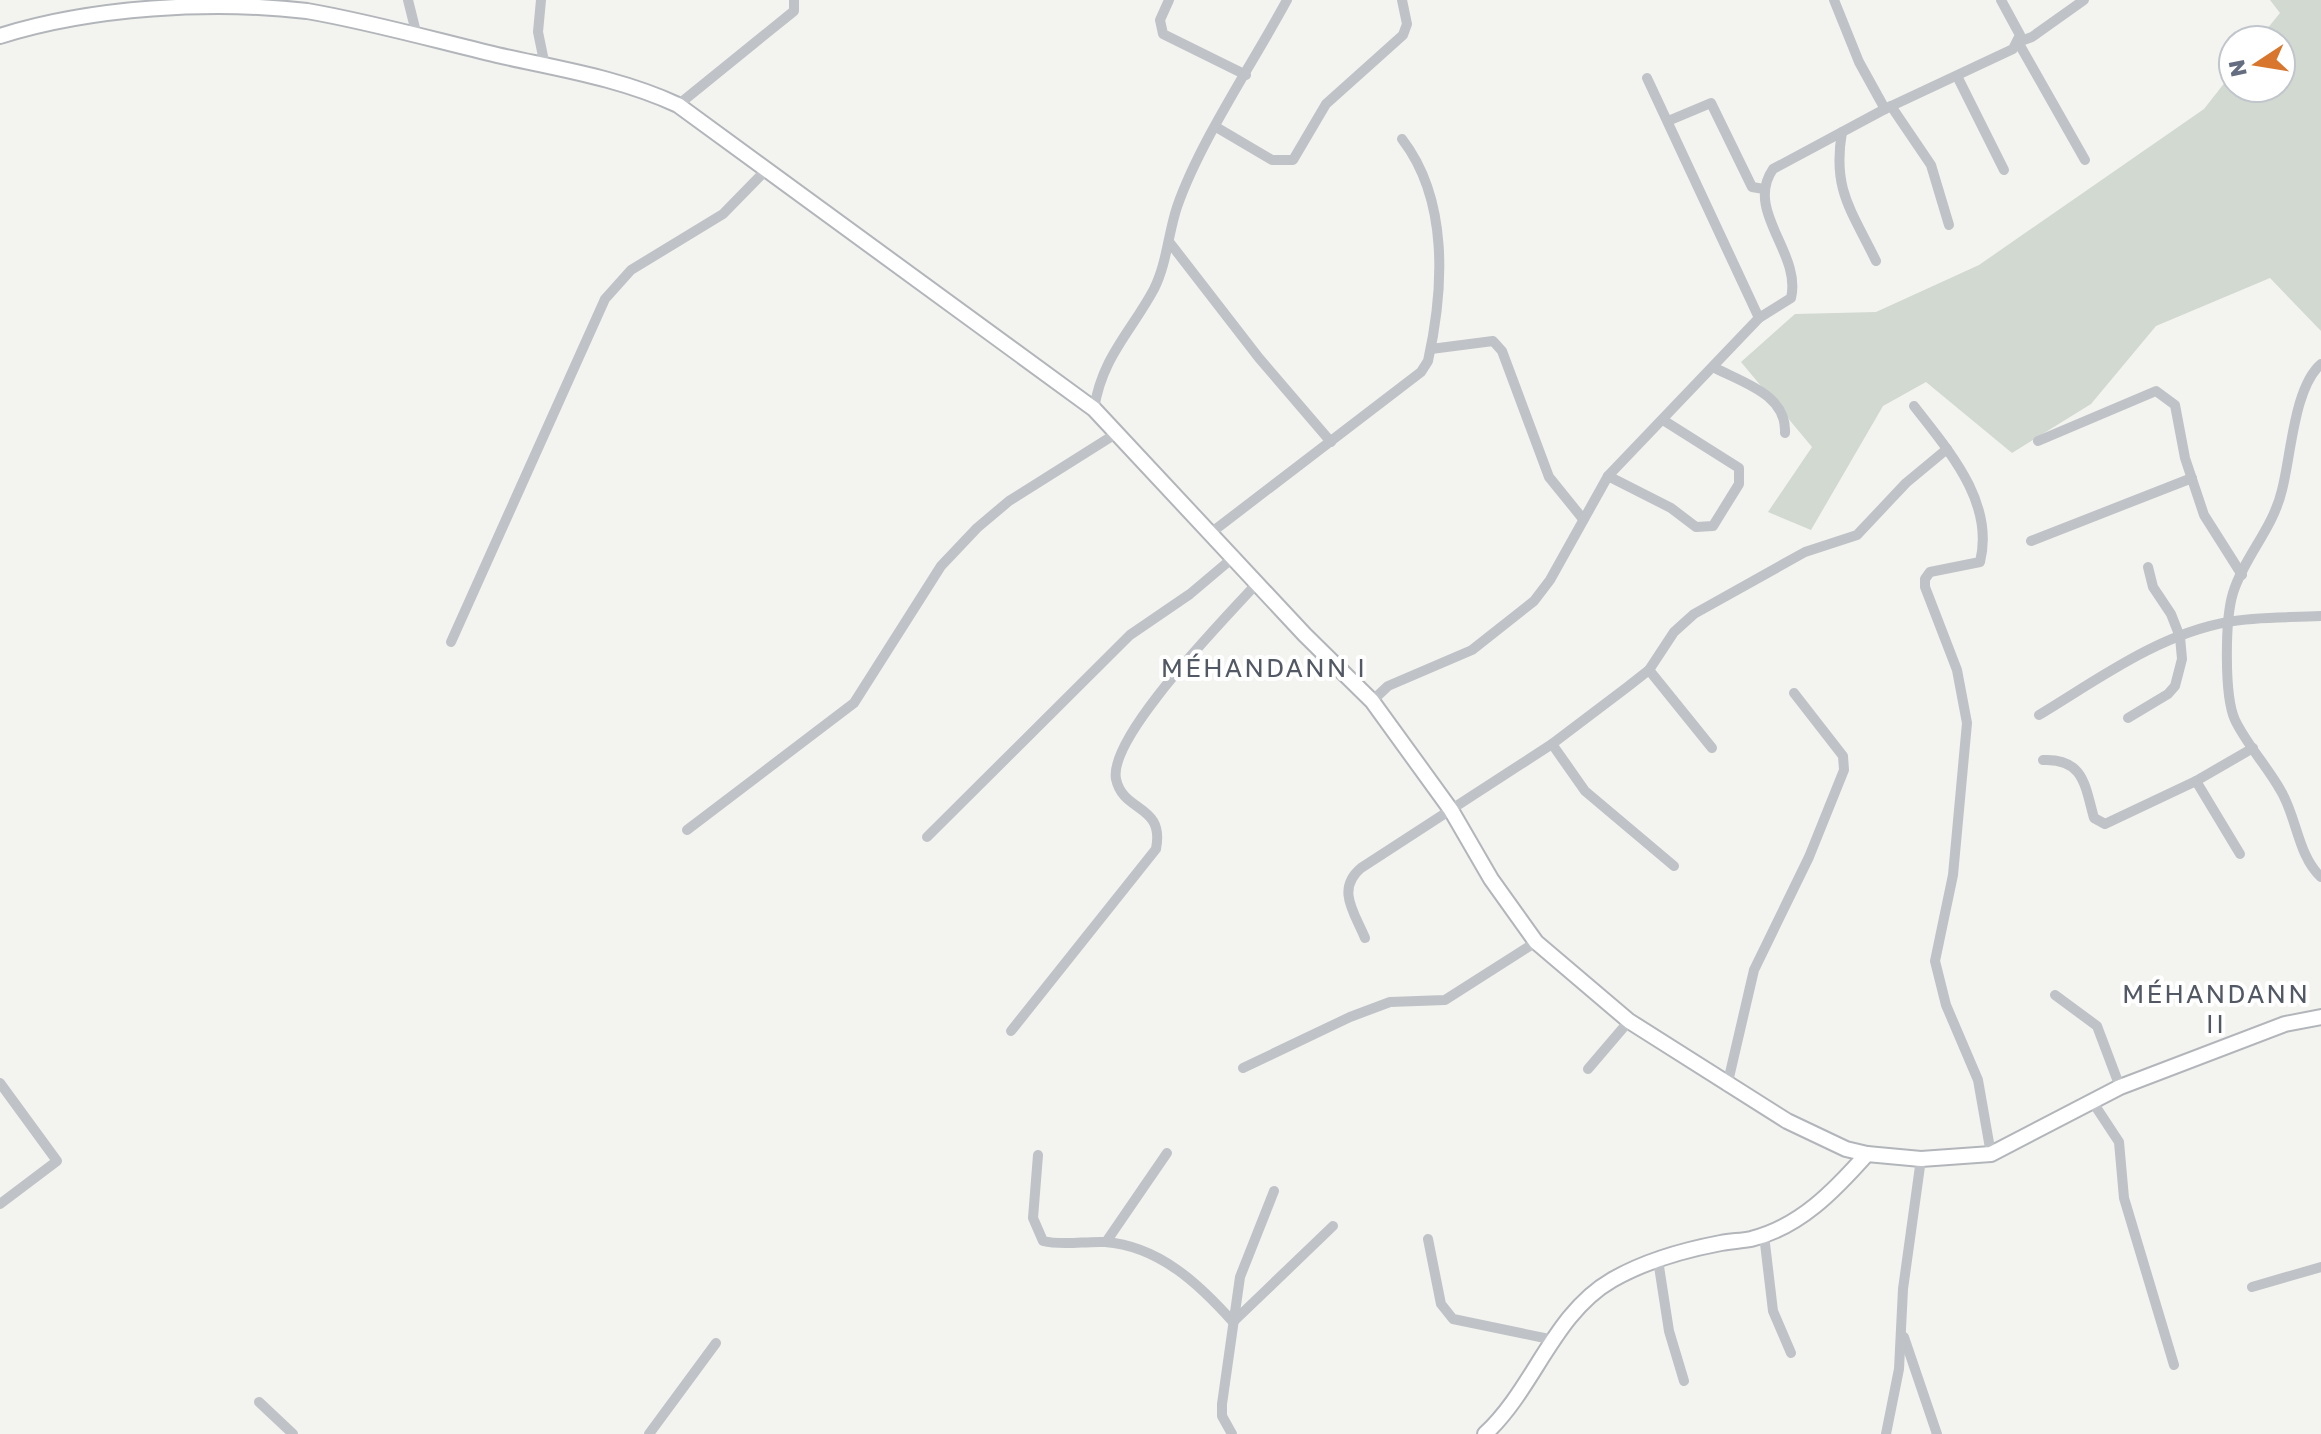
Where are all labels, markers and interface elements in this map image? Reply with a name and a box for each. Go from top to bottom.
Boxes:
north arrow [2217,24,2297,104]
text: N [2222,57,2252,79]
district label: MÉHANDANN I [1161,652,1367,683]
district label: MÉHANDANN II [2122,978,2310,1039]

